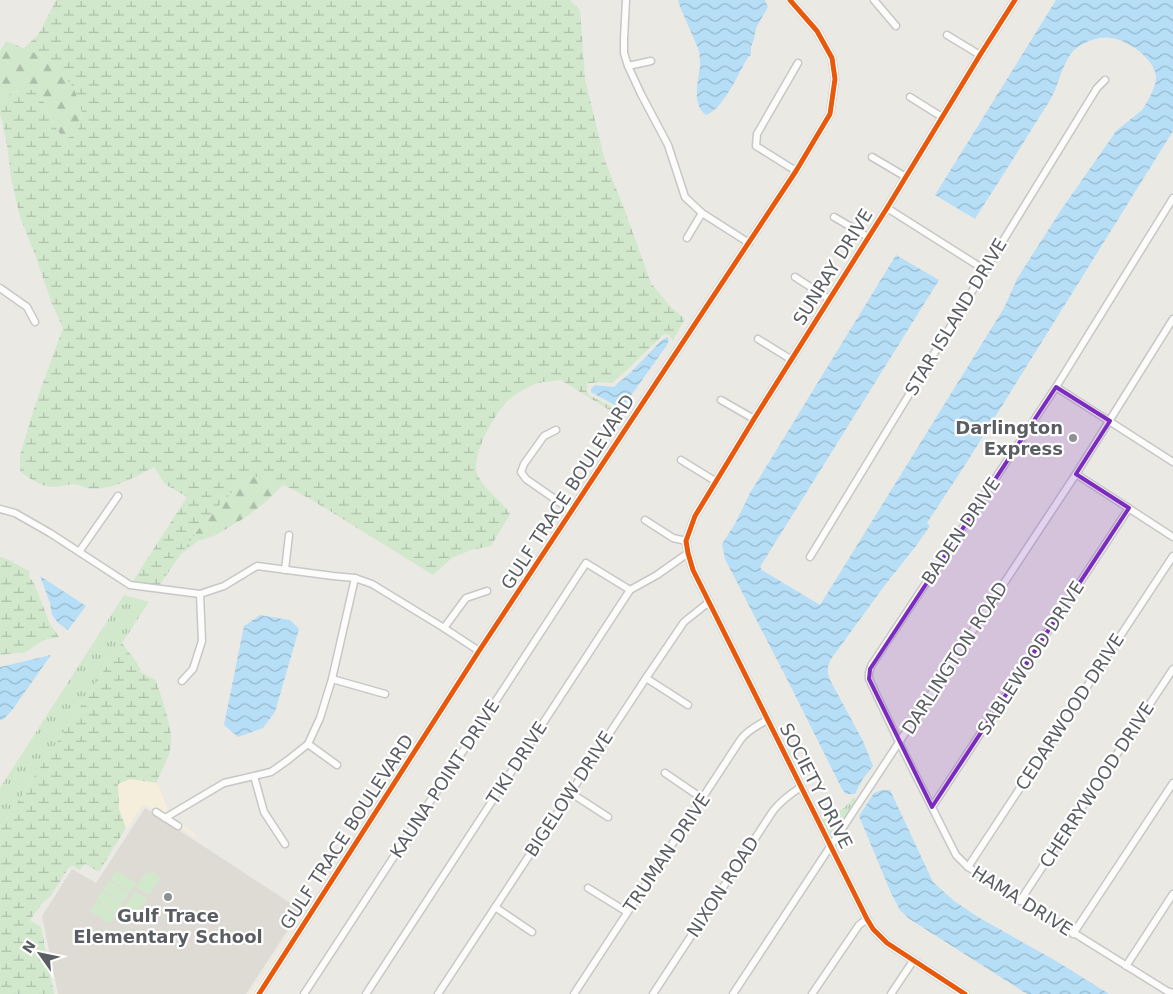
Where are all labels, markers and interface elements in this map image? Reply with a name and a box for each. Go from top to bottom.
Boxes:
street label: SUNRAY DRIVE [788,205,877,329]
street label: STAR ISLAND DRIVE [900,234,1011,399]
street label: GULF TRACE BOULEVARD [497,390,639,593]
place label: Darlington Express [955,417,1063,459]
marker: Darlington Express [1067,432,1079,444]
street label: BADEN DRIVE [917,473,1004,588]
street label: SABLEWOOD DRIVE [973,577,1088,738]
street label: DARLINGTON ROAD [897,578,1012,738]
street label: CEDARWOOD DRIVE [1011,629,1128,794]
street label: KAUNA POINT DRIVE [386,696,504,862]
street label: CHERRYWOOD DRIVE [1035,698,1158,872]
street label: TIKI DRIVE [481,717,551,809]
street label: SOCIETY DRIVE [776,720,857,852]
street label: BIGELOW DRIVE [520,727,617,860]
street label: GULF TRACE BOULEVARD [276,730,418,933]
street label: TRUMAN DRIVE [618,789,714,917]
street label: NIXON ROAD [682,832,763,941]
street label: HAMA DRIVE [968,861,1076,940]
marker: Gulf Trace Elementary School [162,891,174,903]
place label: Gulf Trace Elementary School [73,905,263,947]
north arrow [15,929,65,979]
text: N [19,938,39,956]

